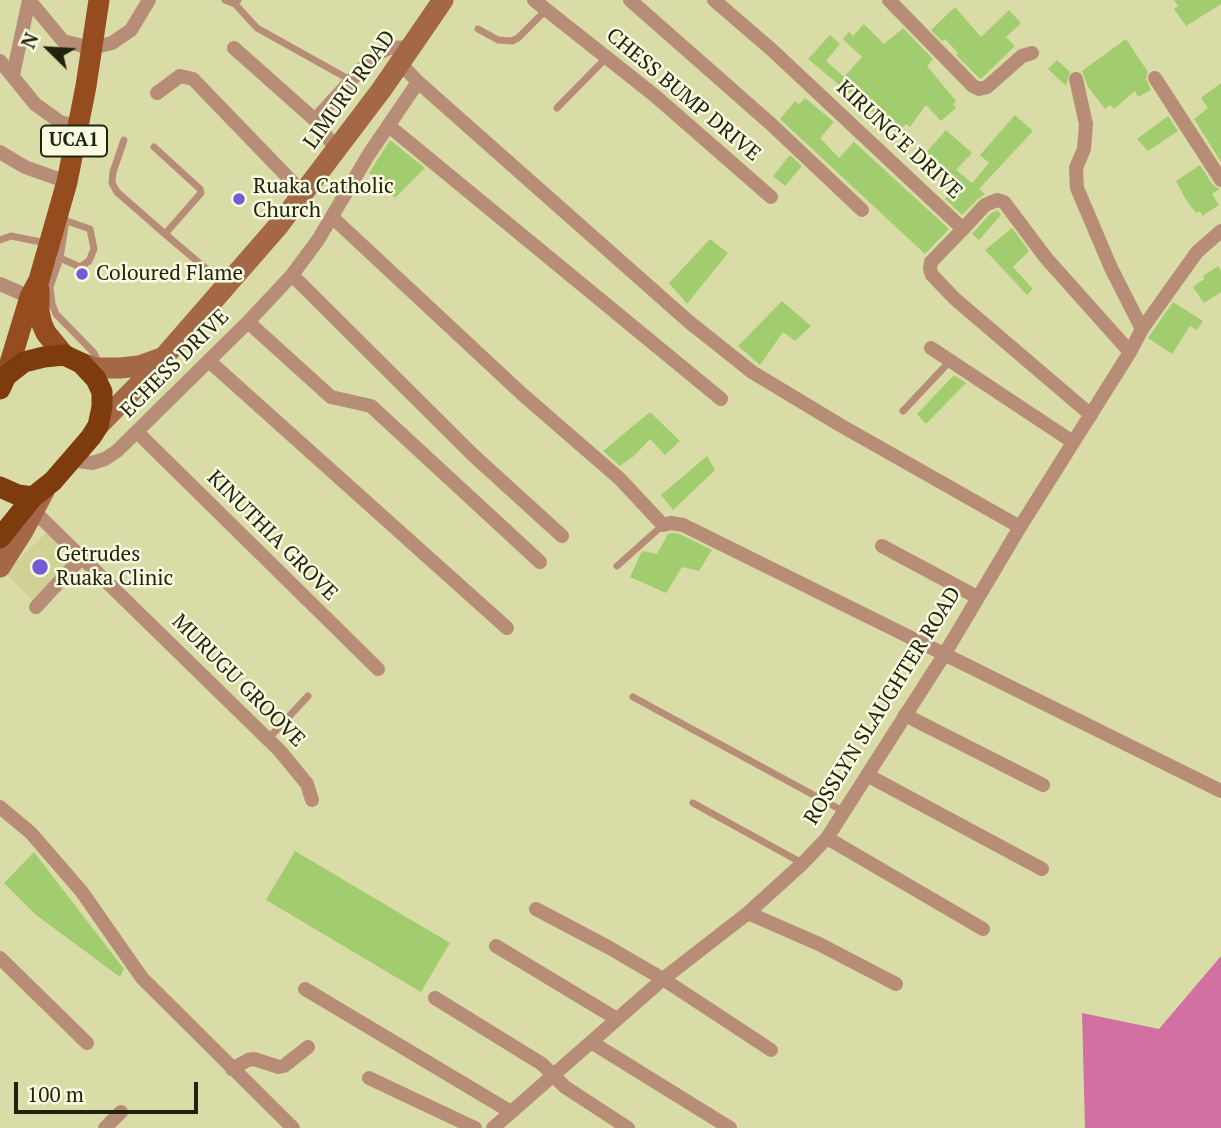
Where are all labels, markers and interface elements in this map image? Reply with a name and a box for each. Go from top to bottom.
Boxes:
north arrow [14,14,84,84]
street label: CHESS BUMP DRIVE [601,23,765,167]
street label: LIMURU ROAD [299,26,401,154]
text: N [15,29,44,52]
street label: KIRUNG'E DRIVE [831,75,967,205]
road number: UCA1 [41,125,107,156]
place label: Ruaka Catholic Church [253,174,394,224]
marker: Ruaka Catholic Church [231,191,247,207]
place label: Coloured Flame [96,261,243,287]
marker: Coloured Flame [74,266,90,282]
street label: ECHESS DRIVE [115,304,235,424]
street label: KINUTHIA GROVE [202,466,342,606]
place label: Getrudes Ruaka Clinic [56,542,173,592]
marker: Getrudes Ruaka Clinic [30,557,50,577]
street label: ROSSLYN SLAUGHTER ROAD [799,583,967,829]
street label: MURUGU GROOVE [166,609,310,753]
scale bar [18,1068,201,1112]
text: 100 m [27,1080,84,1108]

